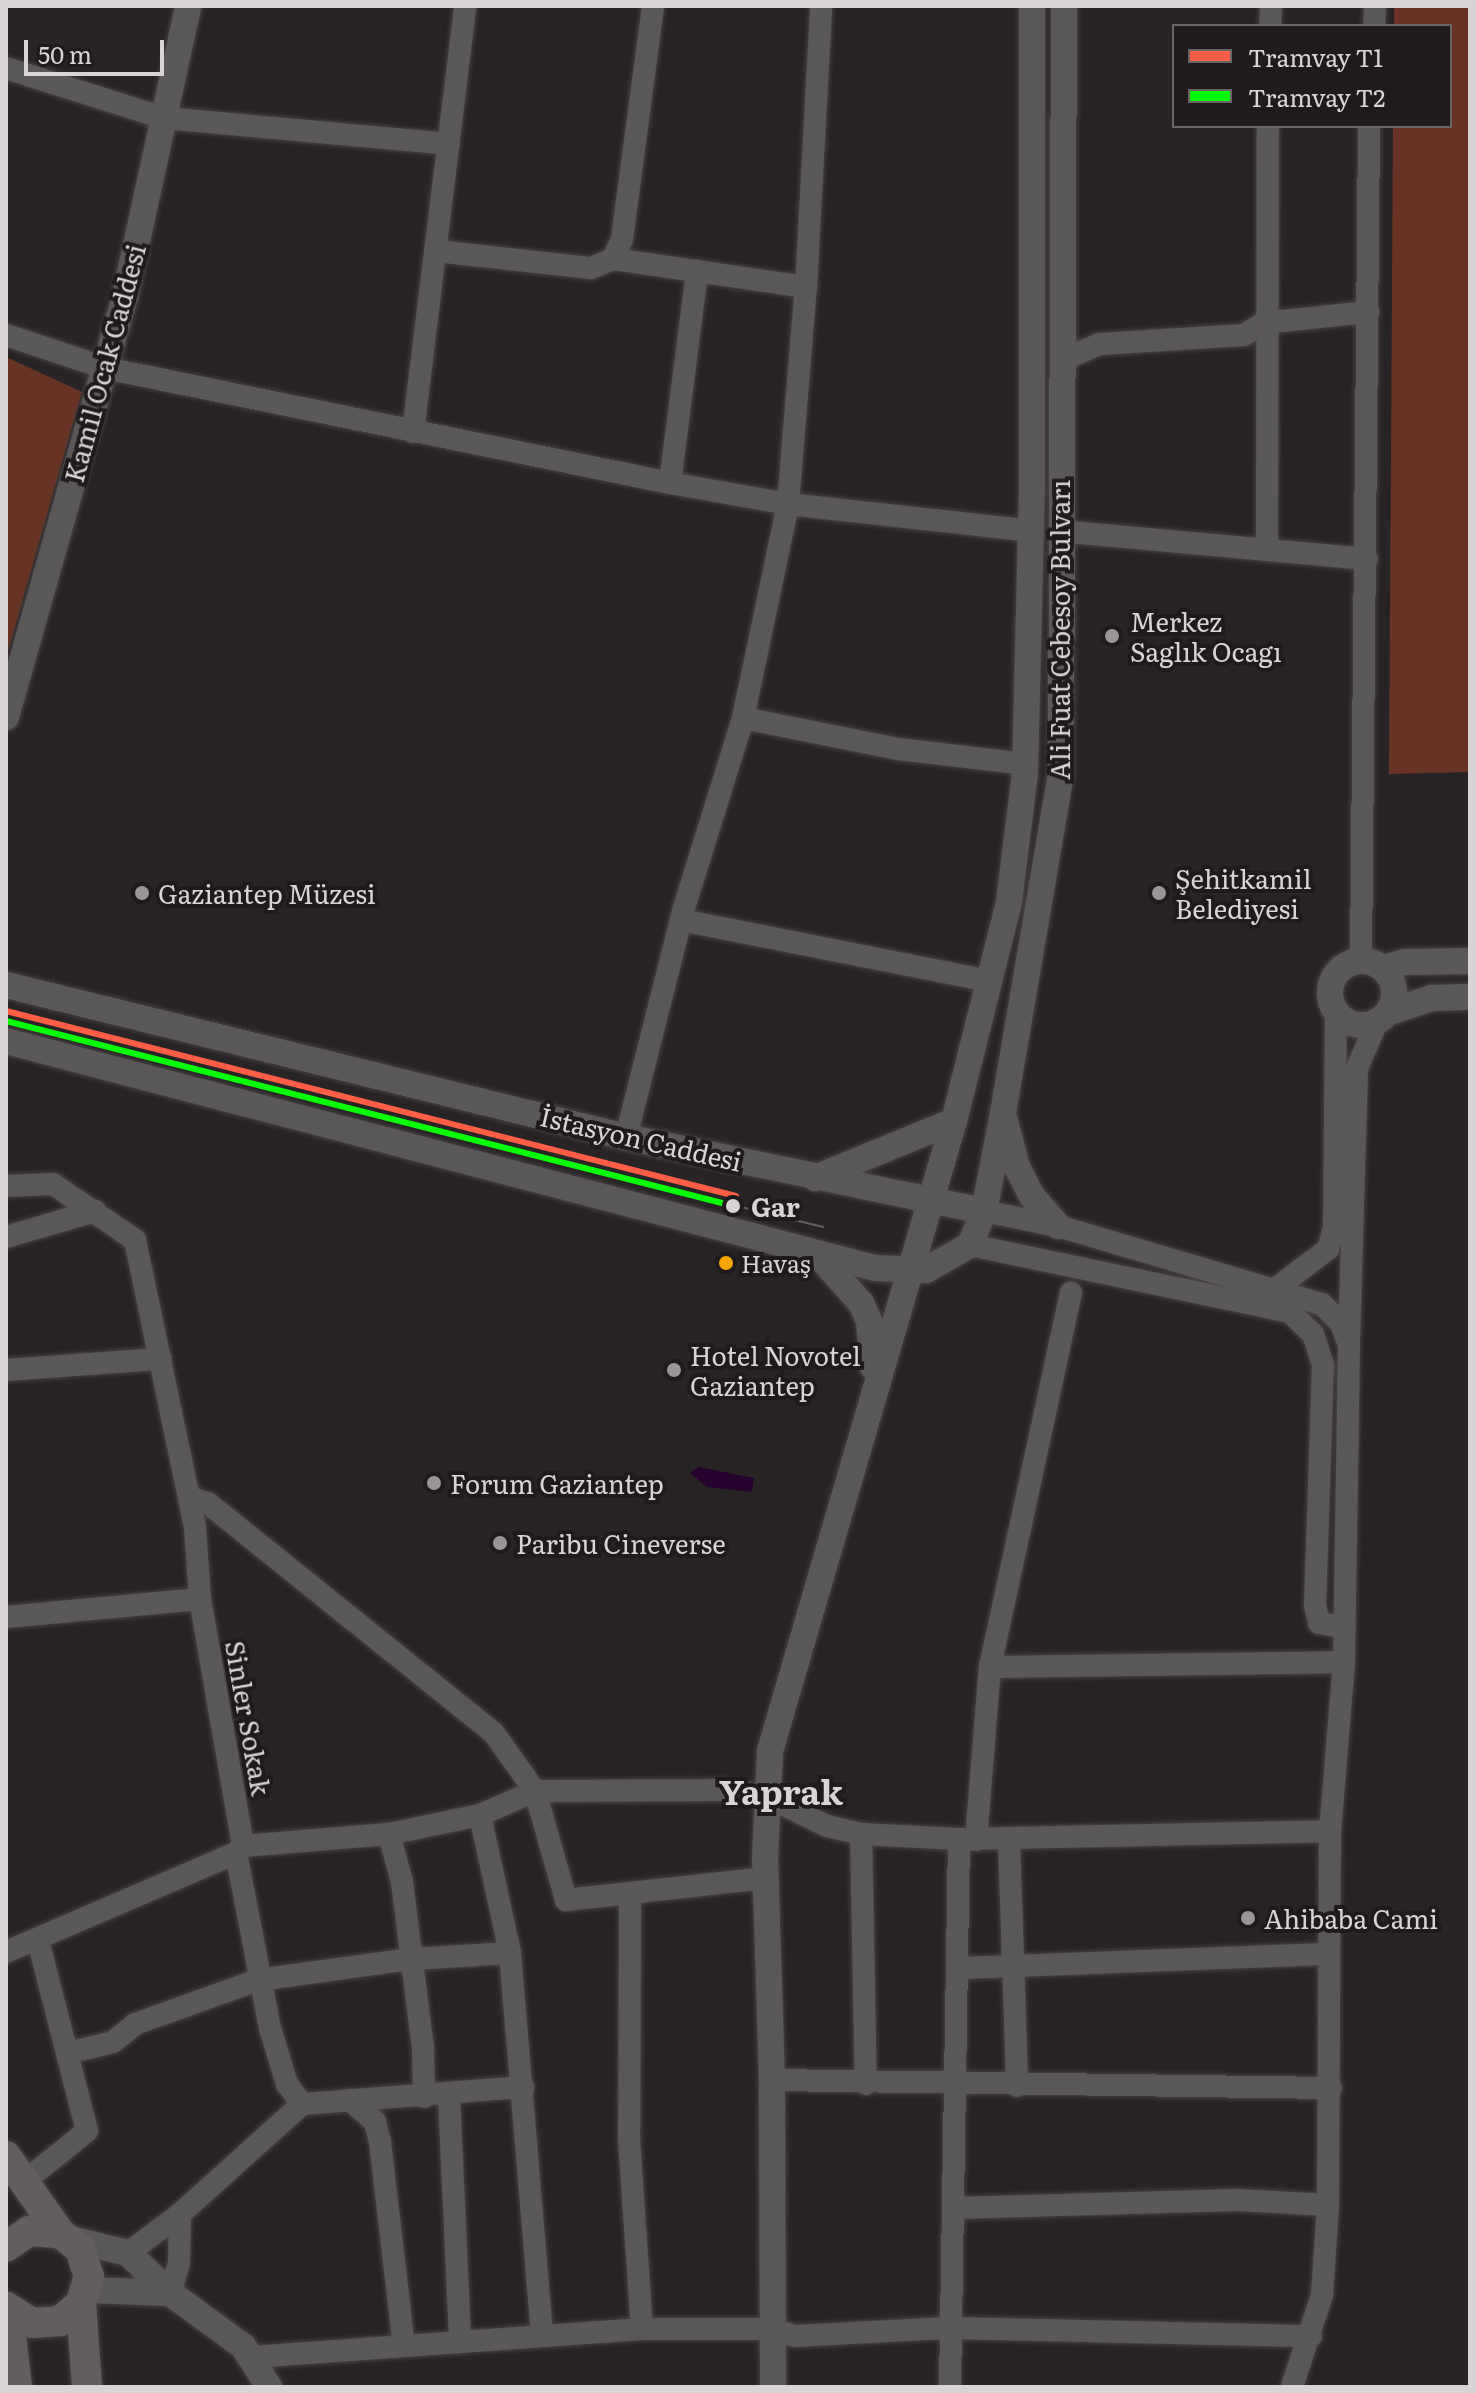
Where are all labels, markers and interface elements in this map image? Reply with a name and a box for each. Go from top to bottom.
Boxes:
scale bar [28,24,168,74]
legend [1172,24,1452,128]
text: 50 m [38,36,92,71]
text: Tramvay T1 [1248,39,1383,74]
text: Tramvay T2 [1248,79,1385,114]
street label: Kamil Ocak Caddesi [57,241,151,485]
street label: Ali Fuat Cebesoy Bulvarı [1043,480,1075,780]
place label: Merkez Saglık Ocagı [1130,605,1282,666]
marker: Merkez Saglık Ocagı [1101,625,1123,647]
place label: Şehitkamil Belediyesi [1175,862,1311,924]
place label: Gaziantep Müzesi [158,877,376,909]
marker: Gaziantep Müzesi [133,884,151,902]
marker: Şehitkamil Belediyesi [1150,884,1168,902]
street label: İstasyon Caddesi [537,1100,745,1176]
place label: Gar [751,1190,800,1222]
marker: Gar [722,1195,744,1217]
place label: Havaş [741,1249,811,1277]
marker: Havaş [718,1255,734,1271]
place label: Hotel Novotel Gaziantep [690,1339,861,1400]
marker: Hotel Novotel Gaziantep [665,1361,683,1379]
place label: Forum Gaziantep [450,1467,664,1499]
marker: Forum Gaziantep [425,1474,443,1492]
place label: Paribu Cineverse [516,1527,726,1559]
marker: Paribu Cineverse [491,1534,509,1552]
street label: Sinler Sokak [220,1638,278,1798]
district label: Yaprak [719,1771,843,1811]
place label: Ahibaba Cami [1264,1902,1438,1934]
marker: Ahibaba Cami [1239,1909,1257,1927]

